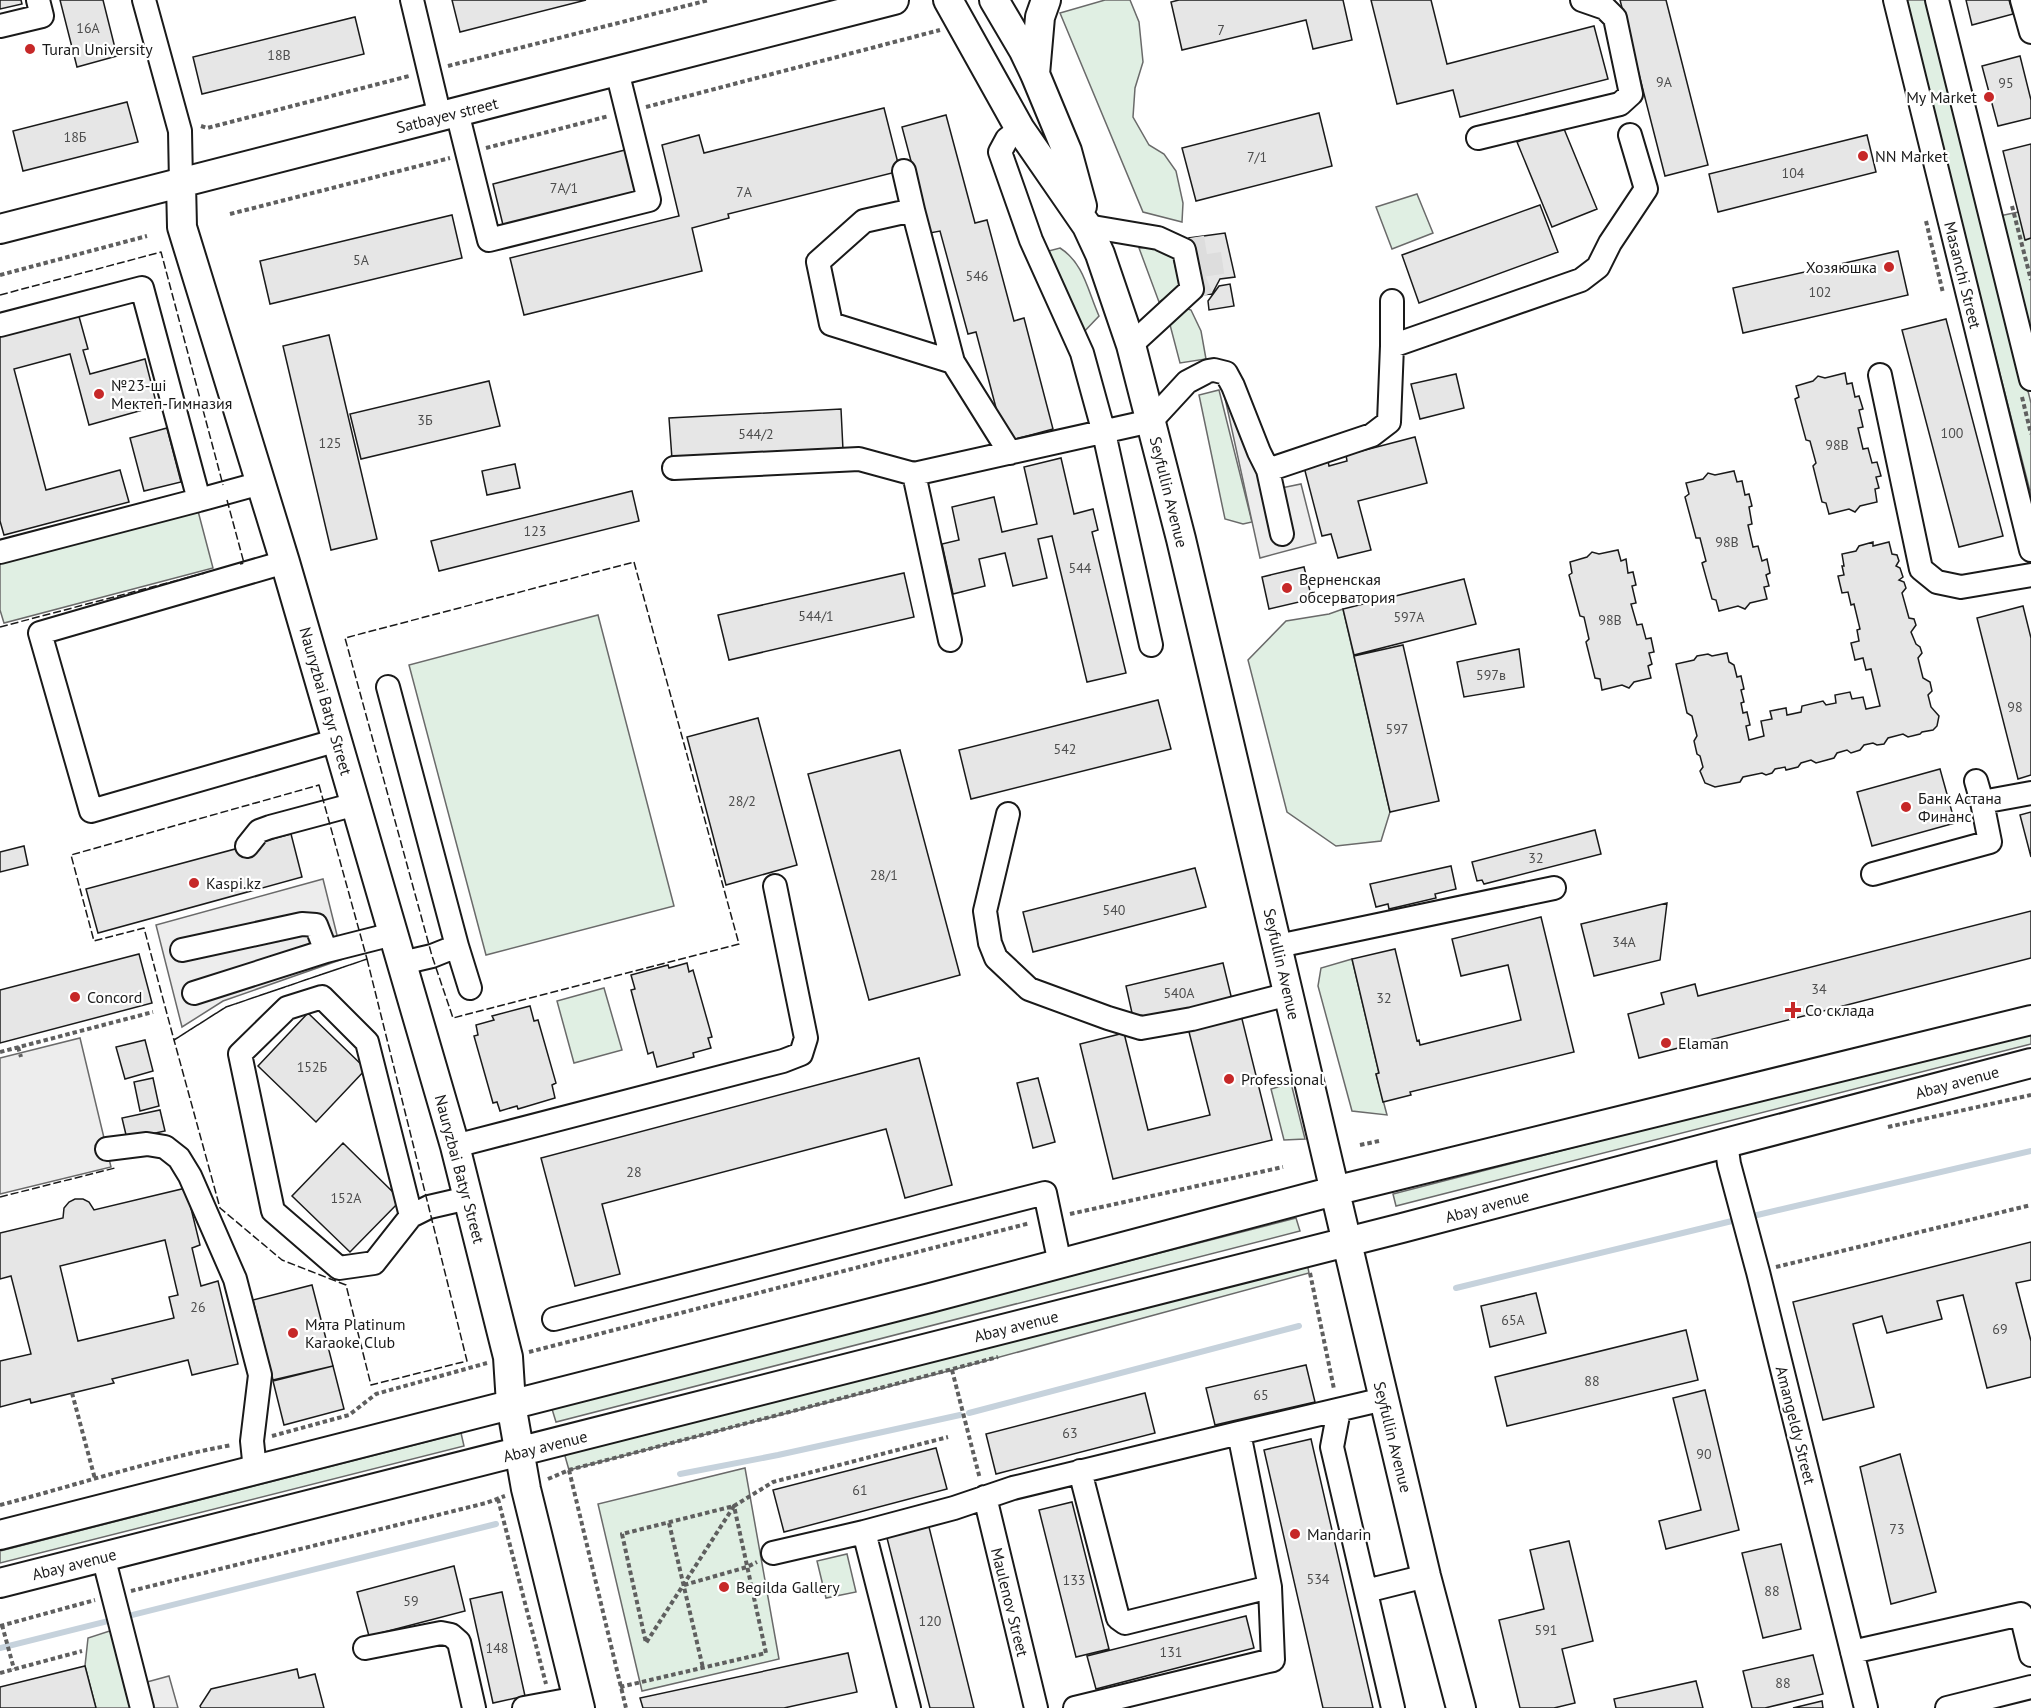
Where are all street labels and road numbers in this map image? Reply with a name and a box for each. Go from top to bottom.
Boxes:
street label: Satbayev street [394,93,500,137]
street label: Masanchi Street [1940,219,1986,331]
street label: Seyfullin Avenue [1146,434,1192,550]
street label: Nauryzbai Batyr Street [295,625,357,778]
street label: Seyfullin Avenue [1259,906,1305,1022]
street label: Abay avenue [1913,1061,2001,1103]
street label: Nauryzbai Batyr Street [431,1092,490,1246]
street label: Abay avenue [1443,1185,1531,1227]
street label: Abay avenue [972,1306,1060,1346]
street label: Amangeldy Street [1772,1364,1820,1487]
street label: Seyfullin Avenue [1370,1379,1416,1495]
street label: Abay avenue [501,1426,589,1466]
street label: Abay avenue [30,1544,118,1584]
street label: Maulenov Street [987,1546,1033,1659]

